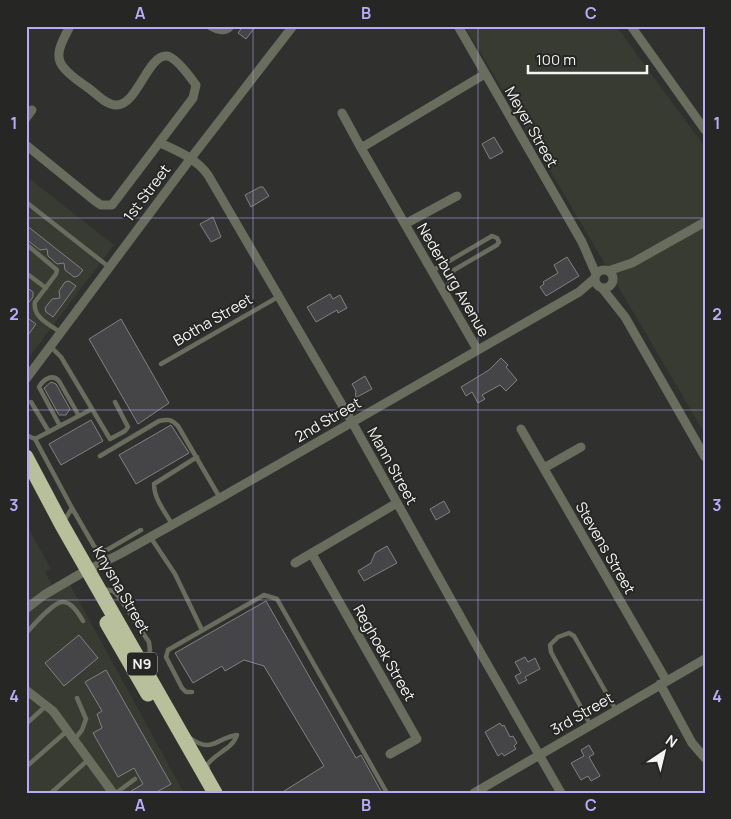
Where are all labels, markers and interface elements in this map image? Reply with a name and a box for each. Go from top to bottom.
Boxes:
text: A [135,2,146,24]
text: B [361,2,371,24]
text: C [585,2,597,24]
scale bar [528,42,647,74]
text: 100 m [536,49,576,70]
street label: Meyer Street [500,82,563,171]
text: 1 [10,112,18,134]
text: 1 [713,112,721,134]
street label: 1st Street [118,160,175,226]
street label: Nederburg Avenue [412,219,495,341]
street label: Botha Street [169,288,256,351]
text: 2 [9,303,19,325]
text: 2 [712,303,722,325]
street label: 2nd Street [291,392,365,447]
street label: Mann Street [362,423,422,508]
text: 3 [9,494,19,516]
text: 3 [712,494,722,516]
street label: Stevens Street [571,498,640,598]
street label: Knysna Street [88,542,155,637]
street label: Reghoek Street [348,601,421,705]
road number: N9 [127,652,157,676]
text: 4 [9,685,19,707]
text: 4 [712,685,722,707]
street label: 3rd Street [546,687,617,740]
north arrow [638,726,688,776]
text: N [662,730,681,752]
text: A [135,794,146,816]
text: B [361,794,371,816]
text: C [585,794,597,816]

